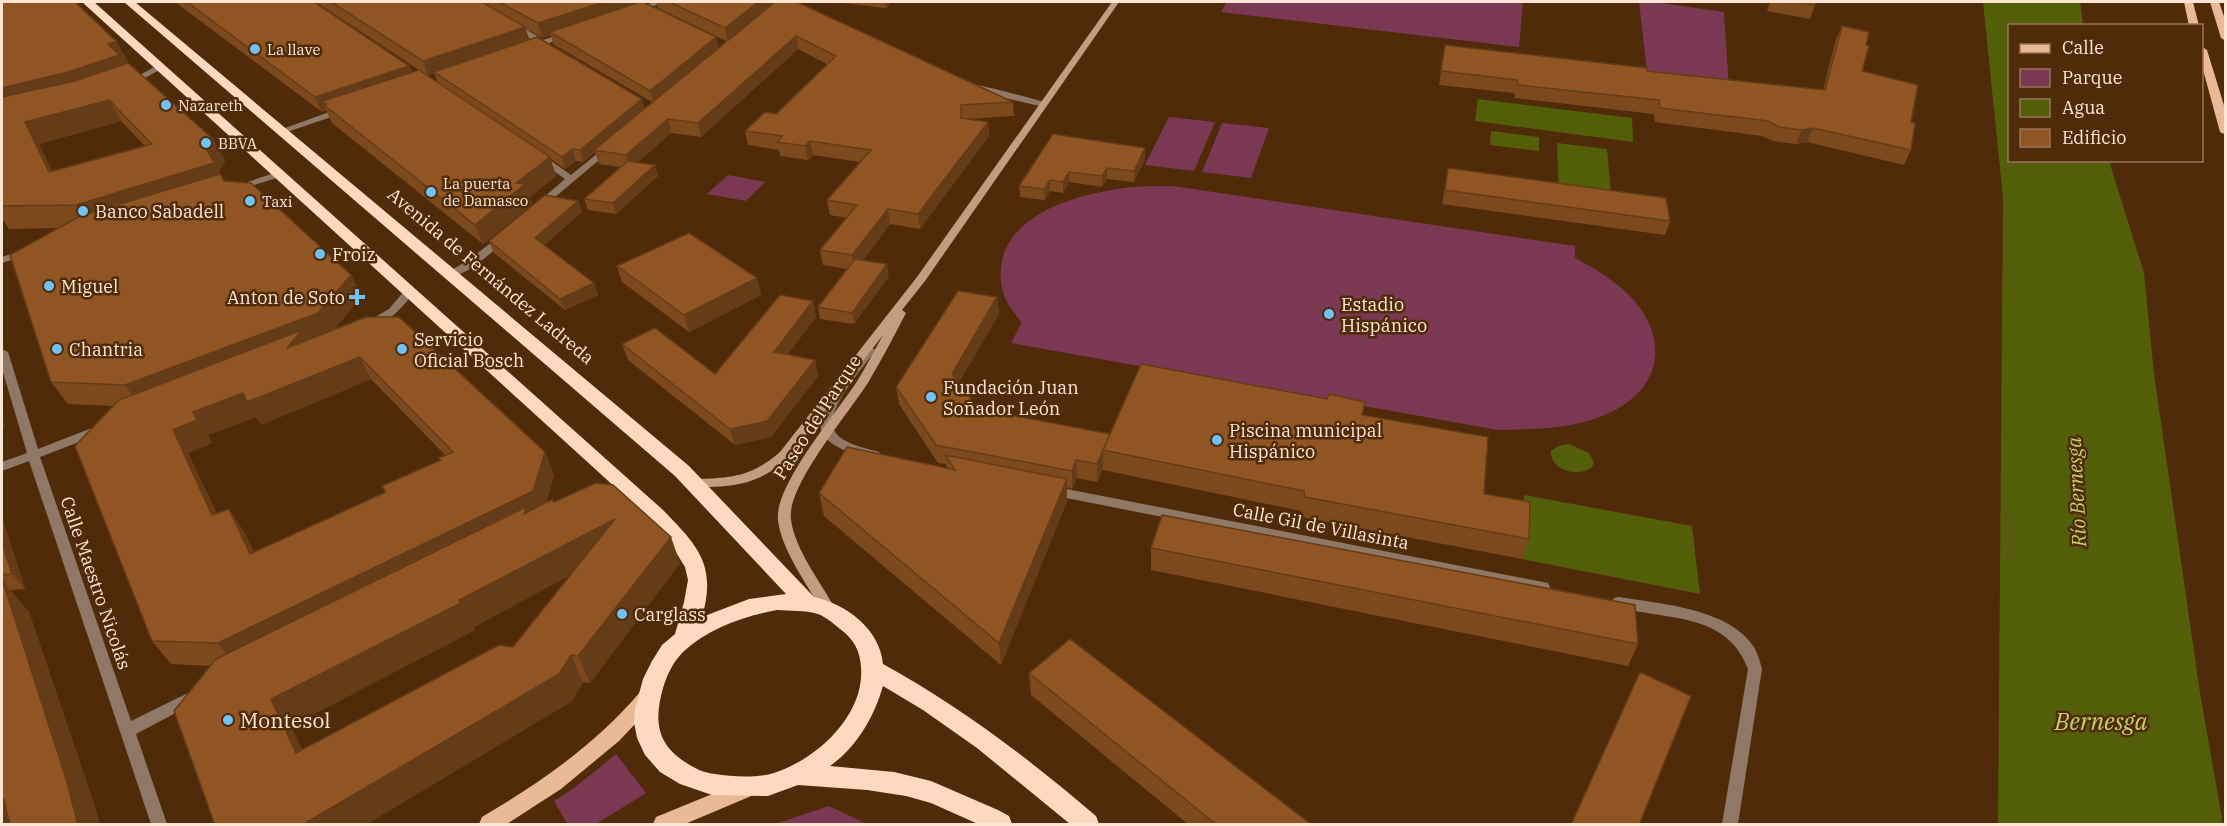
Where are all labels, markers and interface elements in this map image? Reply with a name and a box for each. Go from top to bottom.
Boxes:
legend [2008,24,2203,162]
text: Calle [2062,36,2104,59]
place label: La llave [267,40,320,59]
marker: La llave [248,42,262,56]
text: Parque [2062,66,2122,89]
place label: Nazareth [178,96,243,115]
text: Agua [2062,96,2105,119]
marker: Nazareth [159,98,173,112]
text: Edificio [2062,126,2126,149]
place label: BBVA [218,134,258,153]
marker: BBVA [199,136,213,150]
place label: La puerta de Damasco [443,174,528,210]
street label: Avenida de Fernández Ladreda [383,183,599,369]
marker: La puerta de Damasco [424,185,438,199]
place label: Taxi [262,192,293,211]
marker: Taxi [243,194,257,208]
place label: Banco Sabadell [95,200,224,223]
marker: Banco Sabadell [76,204,90,218]
place label: Froiz [332,243,376,266]
marker: Froiz [313,247,327,261]
place label: Miguel [61,275,118,298]
marker: Miguel [42,279,56,293]
place label: Anton de Soto [227,286,345,309]
marker: Anton de Soto [350,290,364,304]
place label: Estadio Hispánico [1341,293,1427,337]
marker: Estadio Hispánico [1322,307,1336,321]
place label: Servicio Oficial Bosch [414,328,524,372]
place label: Chantria [69,338,143,361]
marker: Chantria [50,342,64,356]
marker: Servicio Oficial Bosch [395,342,409,356]
street label: Paseo del Parque [768,350,866,484]
place label: Fundación Juan Soñador León [943,376,1079,420]
marker: Fundación Juan Soñador León [924,390,938,404]
place label: Piscina municipal Hispánico [1229,419,1382,463]
marker: Piscina municipal Hispánico [1210,433,1224,447]
water label: Río Bernesga [2060,436,2092,549]
street label: Calle Maestro Nicolás [56,494,136,672]
street label: Calle Gil de Villasinta [1231,498,1411,554]
place label: Carglass [634,603,706,626]
marker: Carglass [615,607,629,621]
water label: Bernesga [2053,705,2148,737]
place label: Montesol [240,706,331,734]
marker: Montesol [221,713,235,727]

